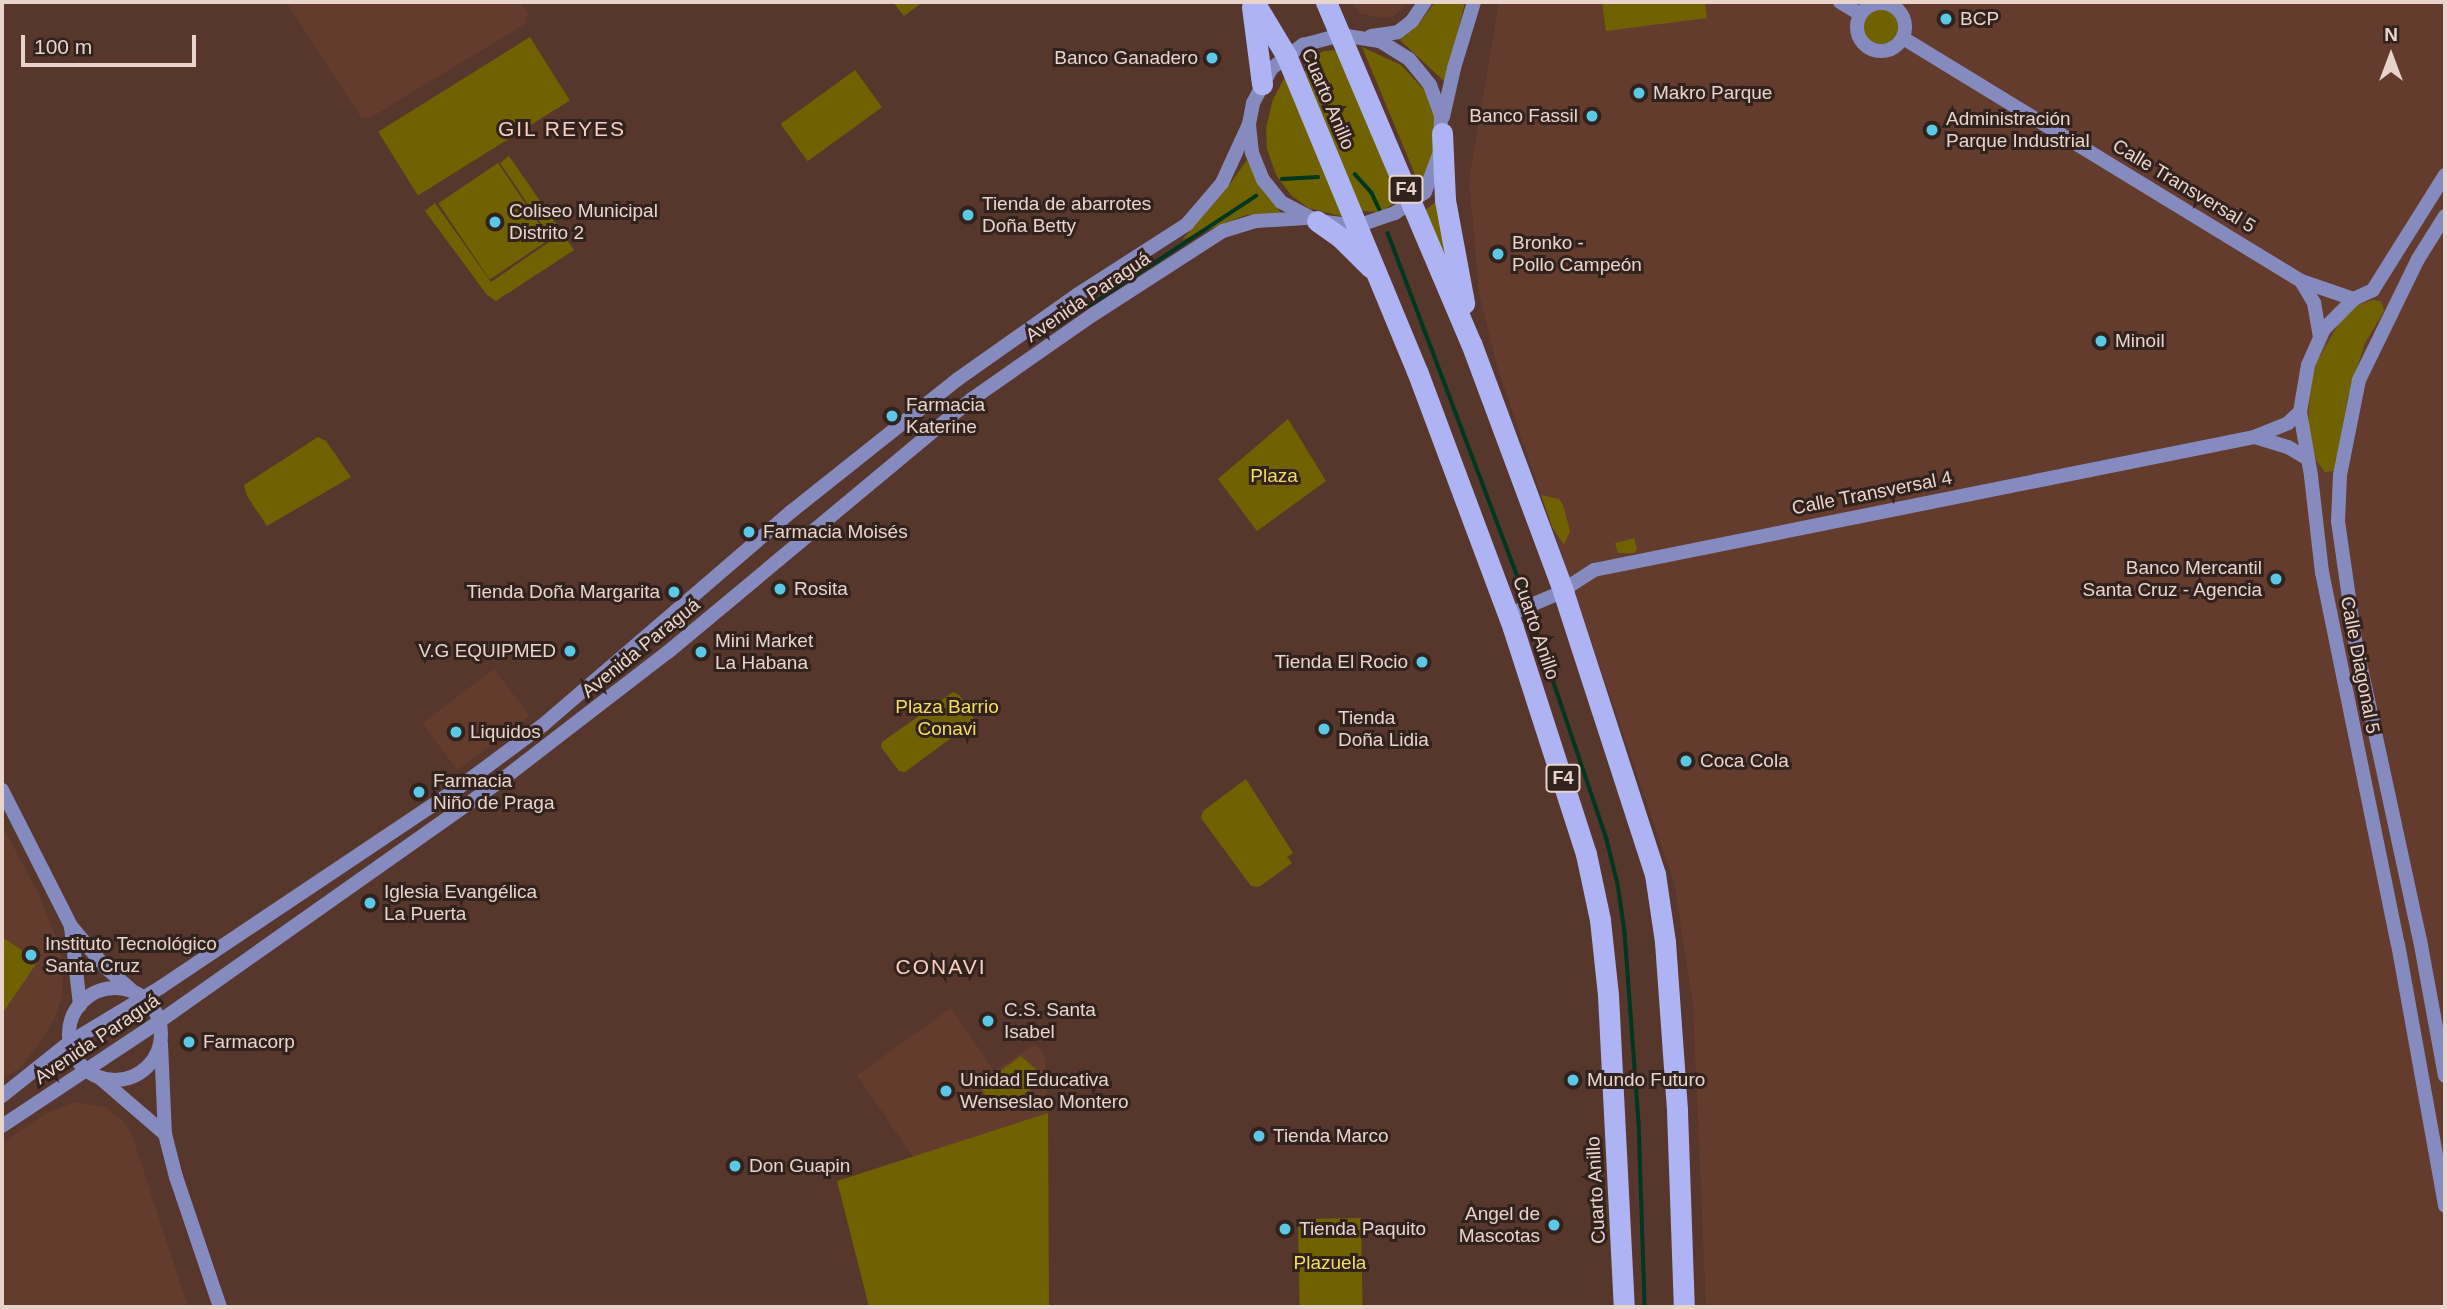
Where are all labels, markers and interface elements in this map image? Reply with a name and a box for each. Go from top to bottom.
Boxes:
place label: BCP [1960,8,1999,30]
marker: BCP [1938,11,1954,27]
scale bar [24,21,200,65]
north arrow [2356,21,2426,91]
text: N [2384,24,2398,45]
text: 100 m [34,35,92,58]
street label: Cuarto Anillo [1296,44,1360,154]
place label: Banco Ganadero [1054,47,1198,69]
marker: Banco Ganadero [1204,50,1220,66]
place label: Makro Parque [1653,82,1772,104]
marker: Makro Parque [1631,85,1647,101]
place label: Banco Fassil [1469,105,1578,127]
marker: Banco Fassil [1584,108,1600,124]
place label: Administración Parque Industrial [1946,108,2090,152]
district label: GIL REYES [499,116,625,142]
marker: Administración Parque Industrial [1924,122,1940,138]
street label: Calle Transversal 5 [2108,134,2260,238]
road number: F4 [1387,174,1425,204]
place label: Tienda de abarrotes Doña Betty [982,193,1151,237]
place label: Coliseo Municipal Distrito 2 [509,200,658,244]
marker: Tienda de abarrotes Doña Betty [960,207,976,223]
marker: Coliseo Municipal Distrito 2 [487,214,503,230]
place label: Bronko - Pollo Campeón [1512,232,1642,276]
marker: Bronko - Pollo Campeón [1490,246,1506,262]
street label: Avenida Paraguá [1021,247,1155,347]
place label: Minoil [2115,330,2165,352]
marker: Minoil [2093,333,2109,349]
place label: Farmacia Katerine [906,394,985,438]
marker: Farmacia Katerine [884,408,900,424]
park label: Plaza [1250,465,1298,487]
street label: Calle Transversal 4 [1790,466,1954,520]
place label: Farmacia Moisés [763,521,908,543]
marker: Farmacia Moisés [741,524,757,540]
place label: Banco Mercantil Santa Cruz - Agencia [2081,557,2262,601]
marker: Banco Mercantil Santa Cruz - Agencia [2268,571,2284,587]
street label: Cuarto Anillo [1508,573,1564,683]
place label: Rosita [794,578,848,600]
place label: Tienda Doña Margarita [466,581,660,603]
marker: Rosita [772,581,788,597]
marker: Tienda Doña Margarita [666,584,682,600]
street label: Avenida Paraguá [577,593,705,703]
street label: Calle Diagonal 5 [2336,594,2384,736]
place label: Mini Market La Habana [715,630,813,674]
place label: V.G EQUIPMED [418,640,556,662]
marker: V.G EQUIPMED [562,643,578,659]
marker: Mini Market La Habana [693,644,709,660]
place label: Tienda El Rocio [1275,651,1408,673]
marker: Tienda El Rocio [1414,654,1430,670]
park label: Plaza Barrio Conavi [895,696,999,740]
place label: Tienda Doña Lidia [1338,707,1429,751]
place label: Liquidos [470,721,541,743]
marker: Tienda Doña Lidia [1316,721,1332,737]
marker: Liquidos [448,724,464,740]
place label: Coca Cola [1700,750,1789,772]
marker: Coca Cola [1678,753,1694,769]
road number: F4 [1544,764,1582,792]
place label: Farmacia Niño de Praga [433,770,554,814]
marker: Farmacia Niño de Praga [411,784,427,800]
place label: Iglesia Evangélica La Puerta [384,881,537,925]
marker: Iglesia Evangélica La Puerta [362,895,378,911]
place label: Instituto Tecnológico Santa Cruz [45,933,217,977]
marker: Instituto Tecnológico Santa Cruz [23,947,39,963]
district label: CONAVI [896,954,986,980]
street label: Avenida Paraguá [30,989,164,1089]
place label: C.S. Santa Isabel [1004,999,1096,1043]
marker: C.S. Santa Isabel [978,1011,998,1031]
place label: Farmacorp [203,1031,295,1053]
marker: Farmacorp [181,1034,197,1050]
place label: Unidad Educativa Wenseslao Montero [960,1069,1129,1113]
place label: Mundo Futuro [1587,1069,1705,1091]
marker: Mundo Futuro [1565,1072,1581,1088]
marker: Unidad Educativa Wenseslao Montero [938,1083,954,1099]
place label: Tienda Marco [1273,1125,1388,1147]
marker: Tienda Marco [1251,1128,1267,1144]
street label: Cuarto Anillo [1582,1135,1610,1245]
place label: Don Guapin [749,1155,850,1177]
marker: Don Guapin [727,1158,743,1174]
place label: Angel de Mascotas [1459,1203,1540,1247]
marker: Angel de Mascotas [1546,1217,1562,1233]
place label: Tienda Paquito [1299,1218,1426,1240]
marker: Tienda Paquito [1277,1221,1293,1237]
park label: Plazuela [1294,1252,1366,1274]

